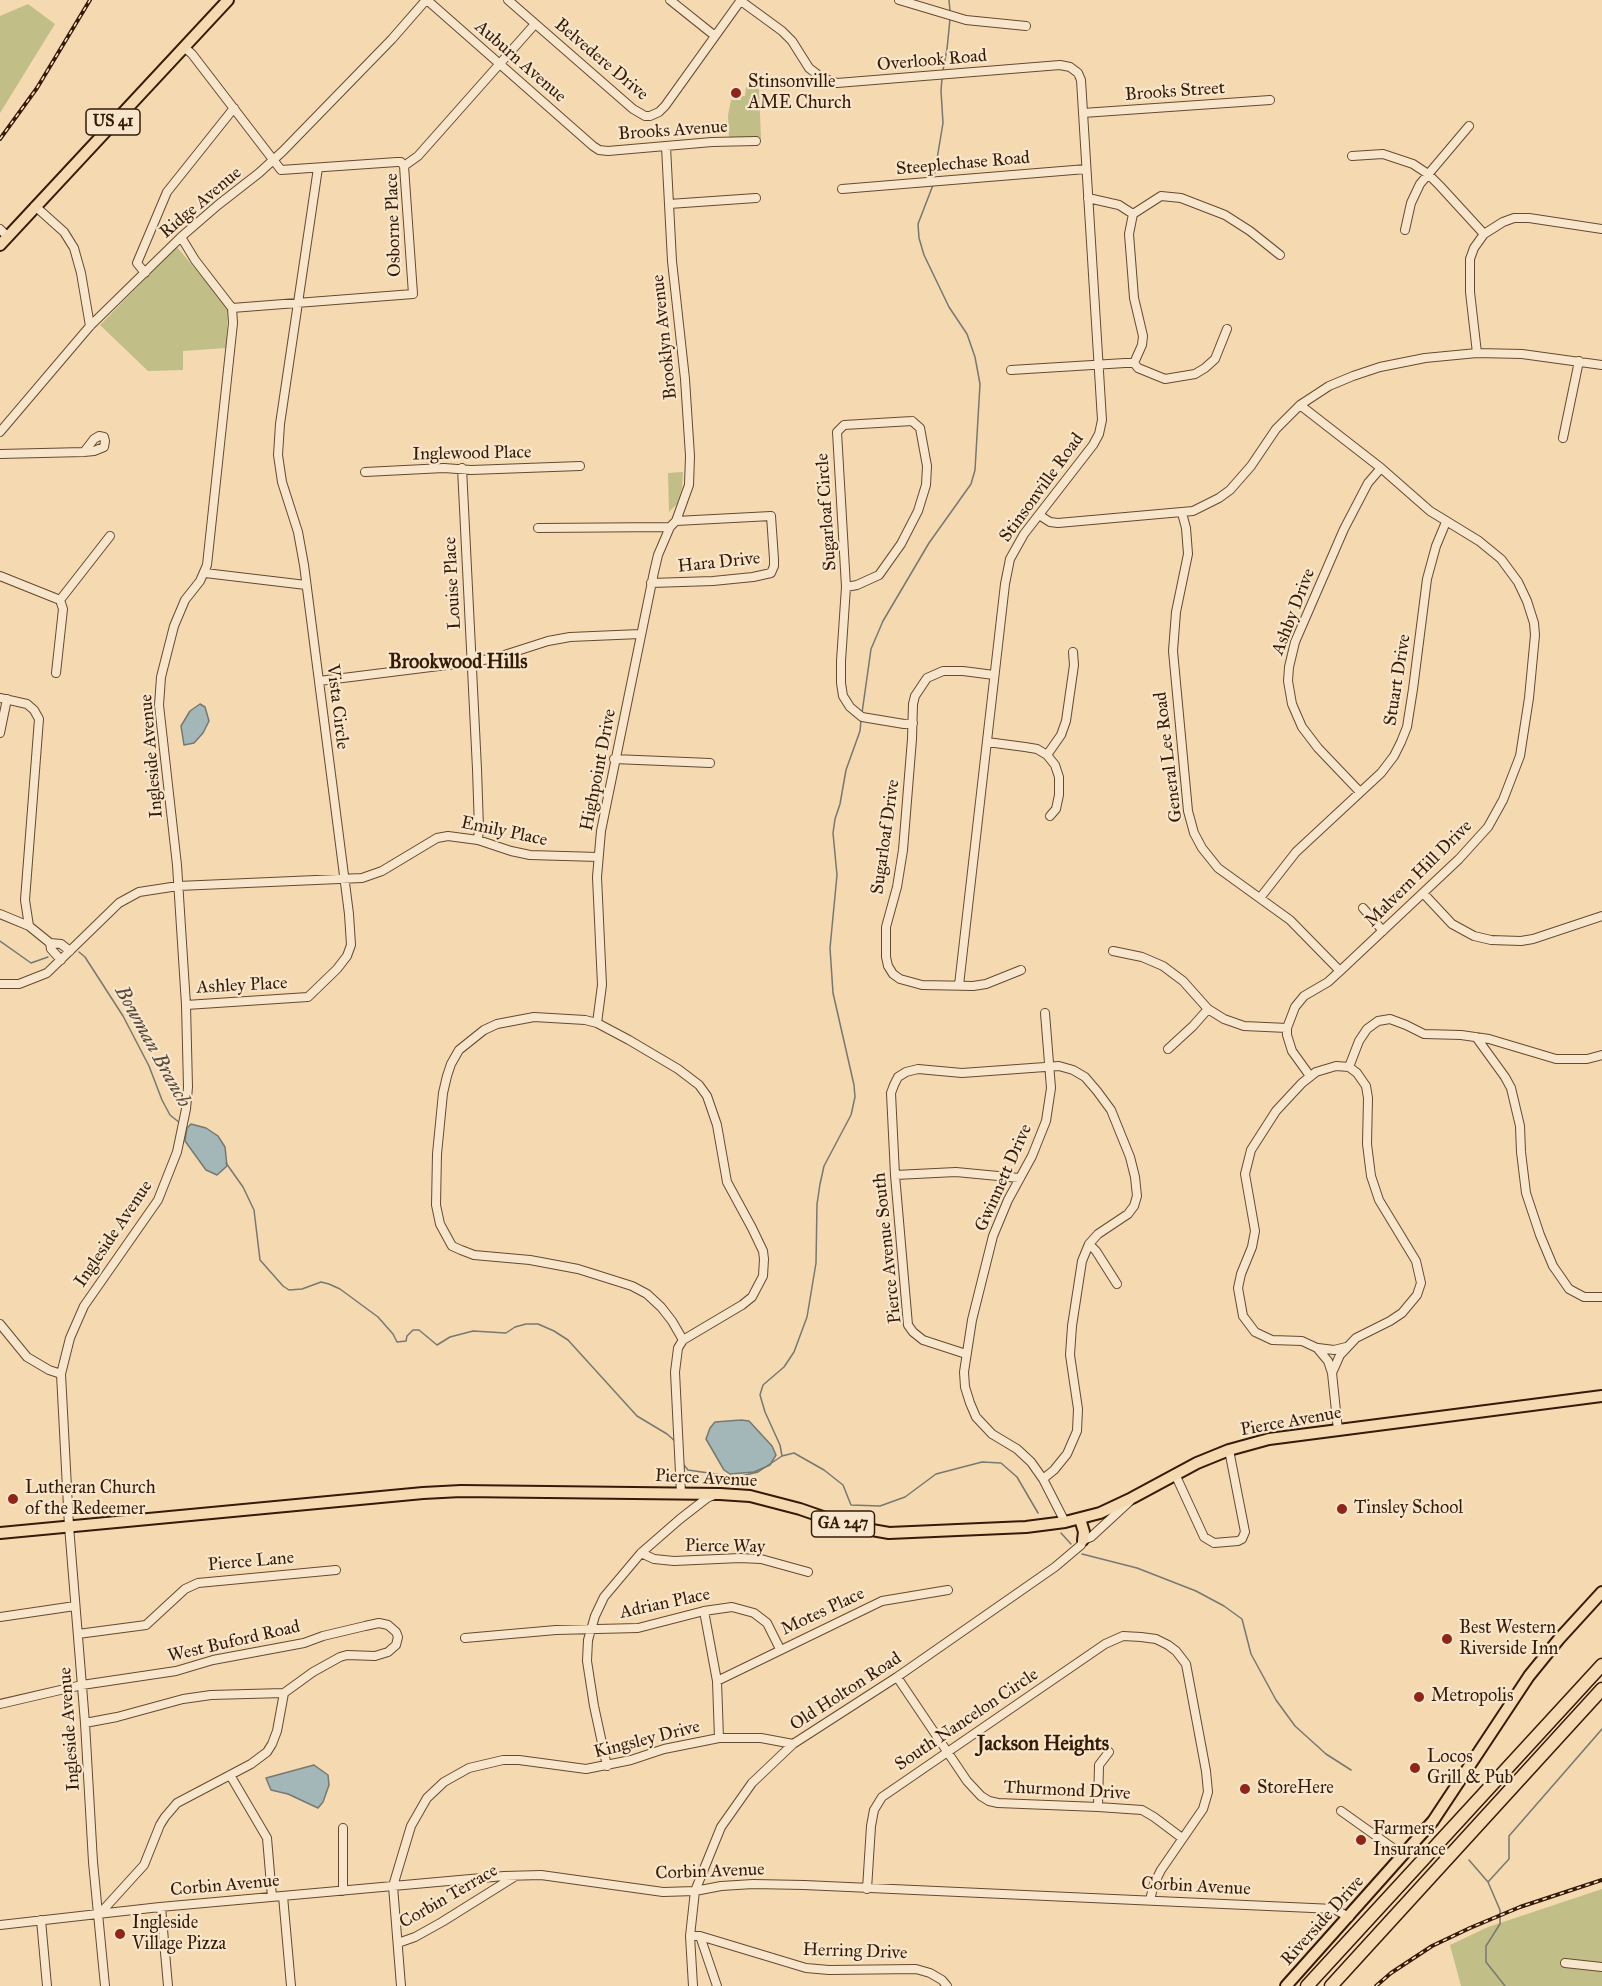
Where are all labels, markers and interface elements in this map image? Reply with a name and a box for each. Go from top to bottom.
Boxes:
street label: Belvedere Drive [550,14,652,106]
street label: Auburn Avenue [470,16,570,108]
street label: Overlook Road [876,45,988,77]
place label: Stinsonville AME Church [748,72,851,115]
street label: Brooks Street [1124,78,1226,106]
marker: Stinsonville AME Church [729,86,743,100]
road number: US 41 [86,109,140,135]
street label: Brooks Avenue [618,116,728,146]
street label: Steeplechase Road [895,147,1031,181]
street label: Ridge Avenue [156,162,246,244]
street label: Osborne Place [381,173,407,277]
street label: Brooklyn Avenue [648,273,682,401]
street label: Stinsonville Road [995,429,1089,547]
street label: Inglewood Place [412,442,532,466]
street label: Sugarloaf Circle [812,452,842,572]
street label: Louise Place [440,536,466,630]
street label: Hara Drive [677,548,761,578]
street label: Ashby Drive [1268,566,1320,658]
street label: Stuart Drive [1380,633,1416,727]
district label: Brookwood Hills [389,651,527,675]
street label: Vista Circle [321,663,353,751]
street label: General Lee Road [1150,690,1188,824]
street label: Ingleside Avenue [136,693,168,819]
street label: Highpoint Drive [577,707,621,833]
street label: Sugarloaf Drive [867,778,905,896]
street label: Emily Place [459,812,549,852]
street label: Malvern Hill Drive [1361,816,1477,932]
street label: Ashley Place [196,973,288,999]
water label: Bowman Branch [109,982,195,1112]
street label: Gwinnett Drive [971,1121,1037,1235]
street label: Pierce Avenue South [869,1171,907,1325]
street label: Ingleside Avenue [70,1177,158,1291]
street label: Pierce Avenue [1239,1402,1343,1442]
street label: Pierce Avenue [654,1466,758,1492]
place label: Lutheran Church of the Redeemer [25,1478,156,1520]
marker: Lutheran Church of the Redeemer [6,1492,20,1506]
place label: Tinsley School [1354,1498,1463,1520]
marker: Tinsley School [1335,1502,1349,1516]
road number: GA 247 [812,1511,874,1537]
street label: Pierce Way [685,1536,765,1558]
street label: Pierce Lane [207,1547,295,1577]
street label: Motes Place [778,1583,868,1641]
street label: Adrian Place [618,1584,712,1624]
street label: West Buford Road [166,1616,302,1668]
place label: Best Western Riverside Inn [1459,1618,1558,1660]
marker: Best Western Riverside Inn [1440,1632,1454,1646]
street label: Old Holton Road [786,1648,906,1736]
street label: South Nancelon Circle [891,1664,1043,1776]
street label: Ingleside Avenue [55,1666,85,1792]
place label: Metropolis [1431,1686,1514,1708]
marker: Metropolis [1412,1690,1426,1704]
street label: Kingsley Drive [592,1716,702,1764]
district label: Jackson Heights [977,1733,1109,1757]
place label: Locos Grill & Pub [1427,1747,1513,1790]
marker: Locos Grill & Pub [1408,1761,1422,1775]
street label: Thurmond Drive [1003,1777,1131,1805]
place label: StoreHere [1257,1778,1334,1800]
marker: StoreHere [1238,1782,1252,1796]
place label: Farmers Insurance [1373,1819,1446,1862]
marker: Farmers Insurance [1354,1833,1368,1847]
street label: Corbin Avenue [655,1859,765,1885]
street label: Corbin Terrace [396,1860,502,1934]
street label: Corbin Avenue [170,1870,280,1902]
street label: Riverside Drive [1277,1872,1369,1970]
street label: Corbin Avenue [1141,1873,1251,1901]
place label: Ingleside Village Pizza [132,1913,226,1956]
marker: Ingleside Village Pizza [113,1927,127,1941]
street label: Herring Drive [802,1939,908,1965]

